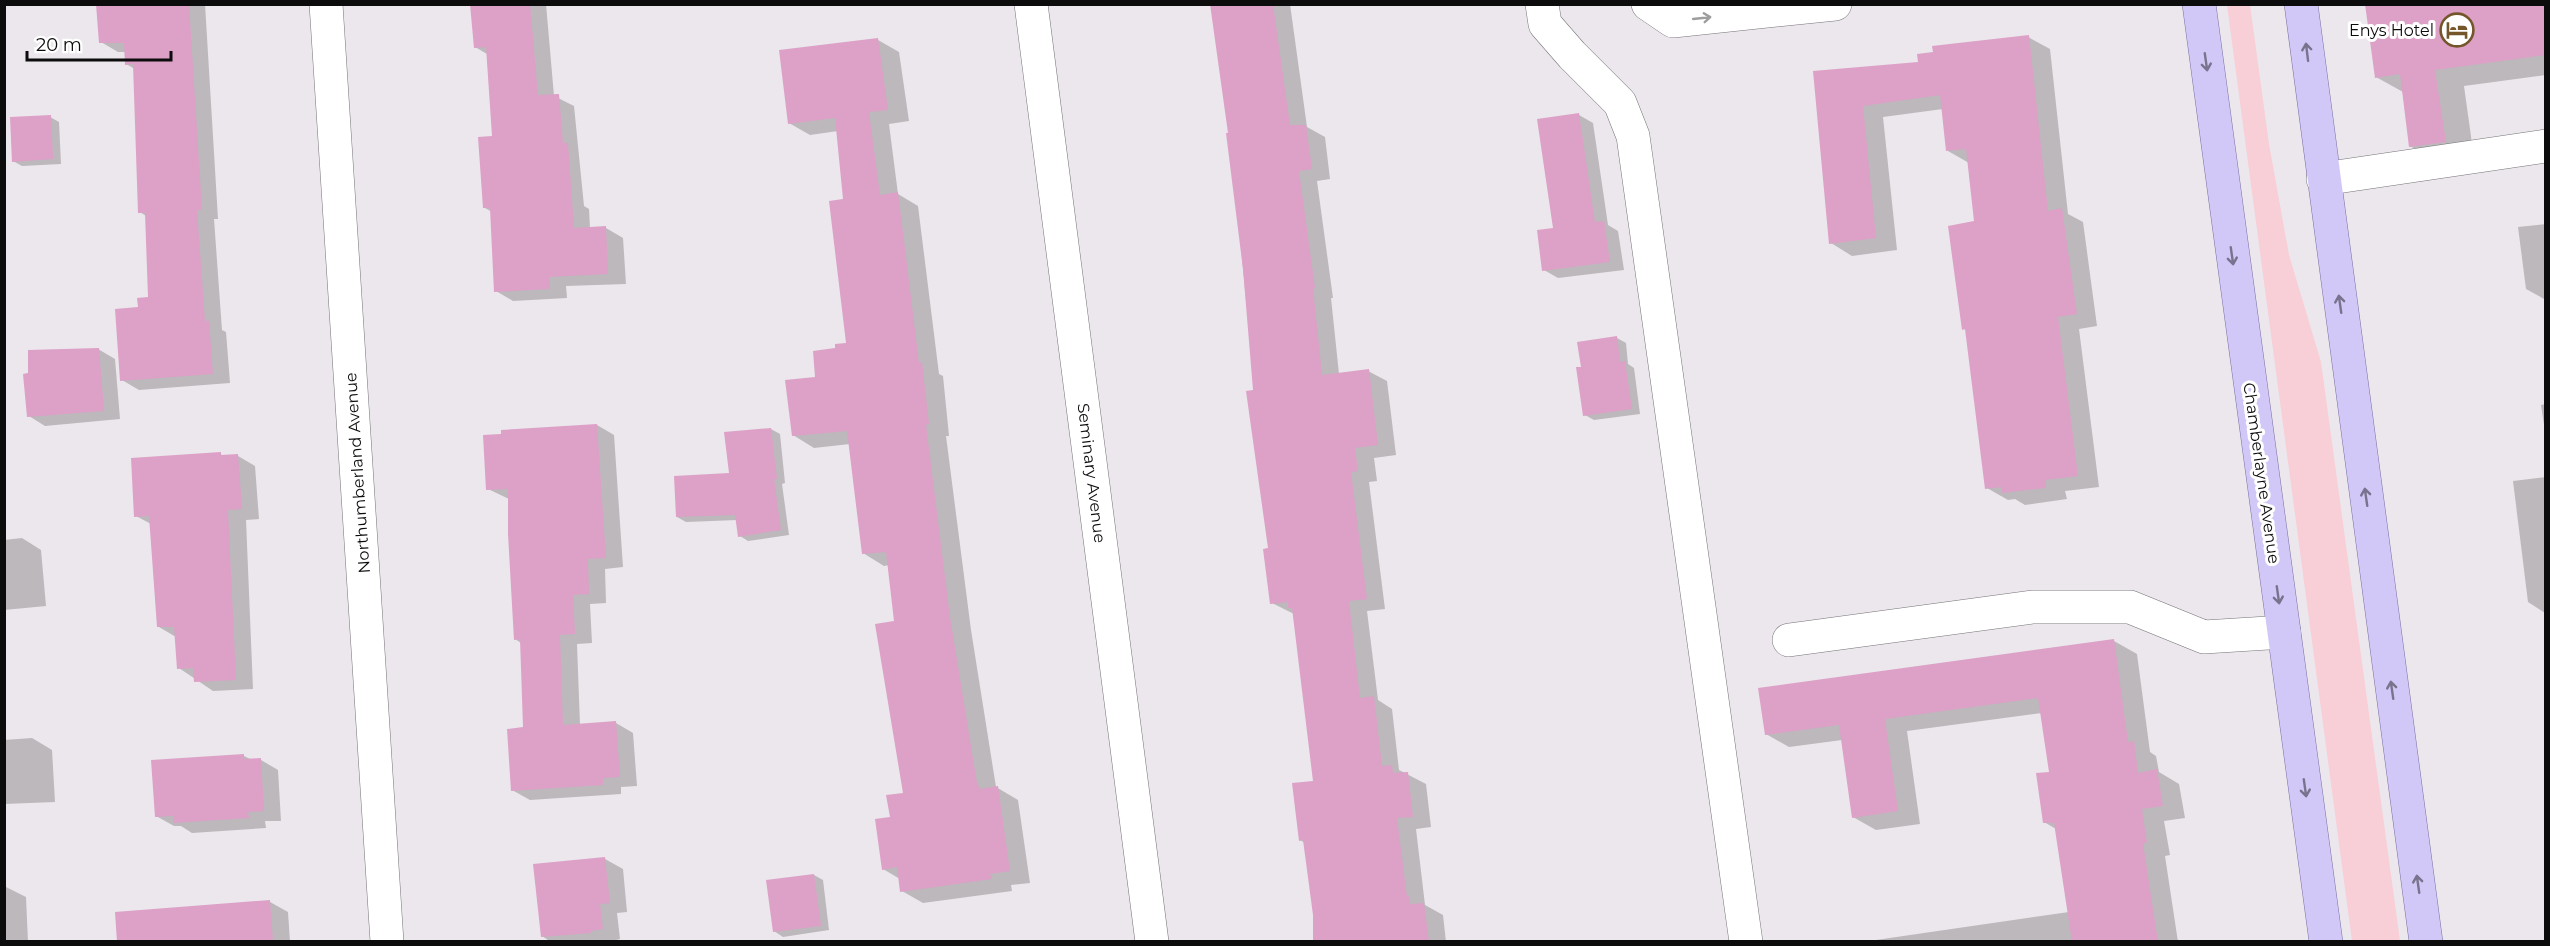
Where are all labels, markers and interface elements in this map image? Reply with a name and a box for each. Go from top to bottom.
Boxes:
one-way arrow [1691,12,1711,23]
hotel icon: Enys Hotel [2439,12,2475,48]
place label: Enys Hotel [2349,21,2434,40]
scale bar [27,24,171,62]
text: 20 m [36,34,82,56]
one-way arrow [2301,43,2312,63]
one-way arrow [2201,52,2212,72]
one-way arrow [2227,245,2238,265]
one-way arrow [2334,294,2345,314]
street label: Northumberland Avenue [341,372,374,574]
street label: Chamberlayne Avenue [2239,381,2284,565]
street label: Seminary Avenue [1074,402,1110,544]
one-way arrow [2360,488,2371,507]
one-way arrow [2273,584,2284,604]
one-way arrow [2387,681,2398,701]
one-way arrow [2299,777,2310,797]
one-way arrow [2413,874,2424,894]

